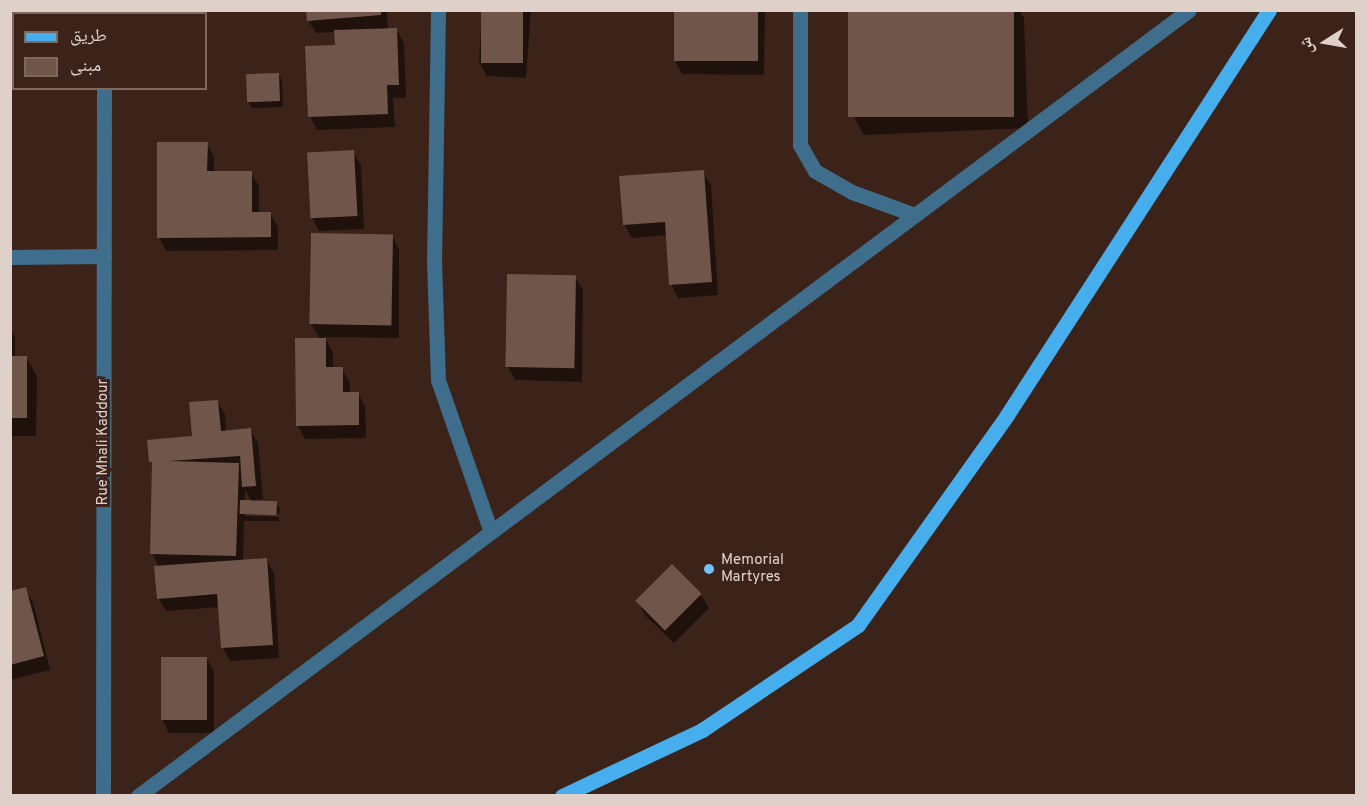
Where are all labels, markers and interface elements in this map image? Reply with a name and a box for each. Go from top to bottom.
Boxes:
legend [12,12,207,90]
north arrow [1295,12,1355,72]
text: طريق [70,25,107,48]
text: ش [1296,35,1319,56]
text: مبنى [70,55,101,78]
street label: Rue Mhali Kaddour [95,379,113,505]
place label: Memorial Martyres [721,551,784,586]
marker: Memorial Martyres [702,562,716,576]

